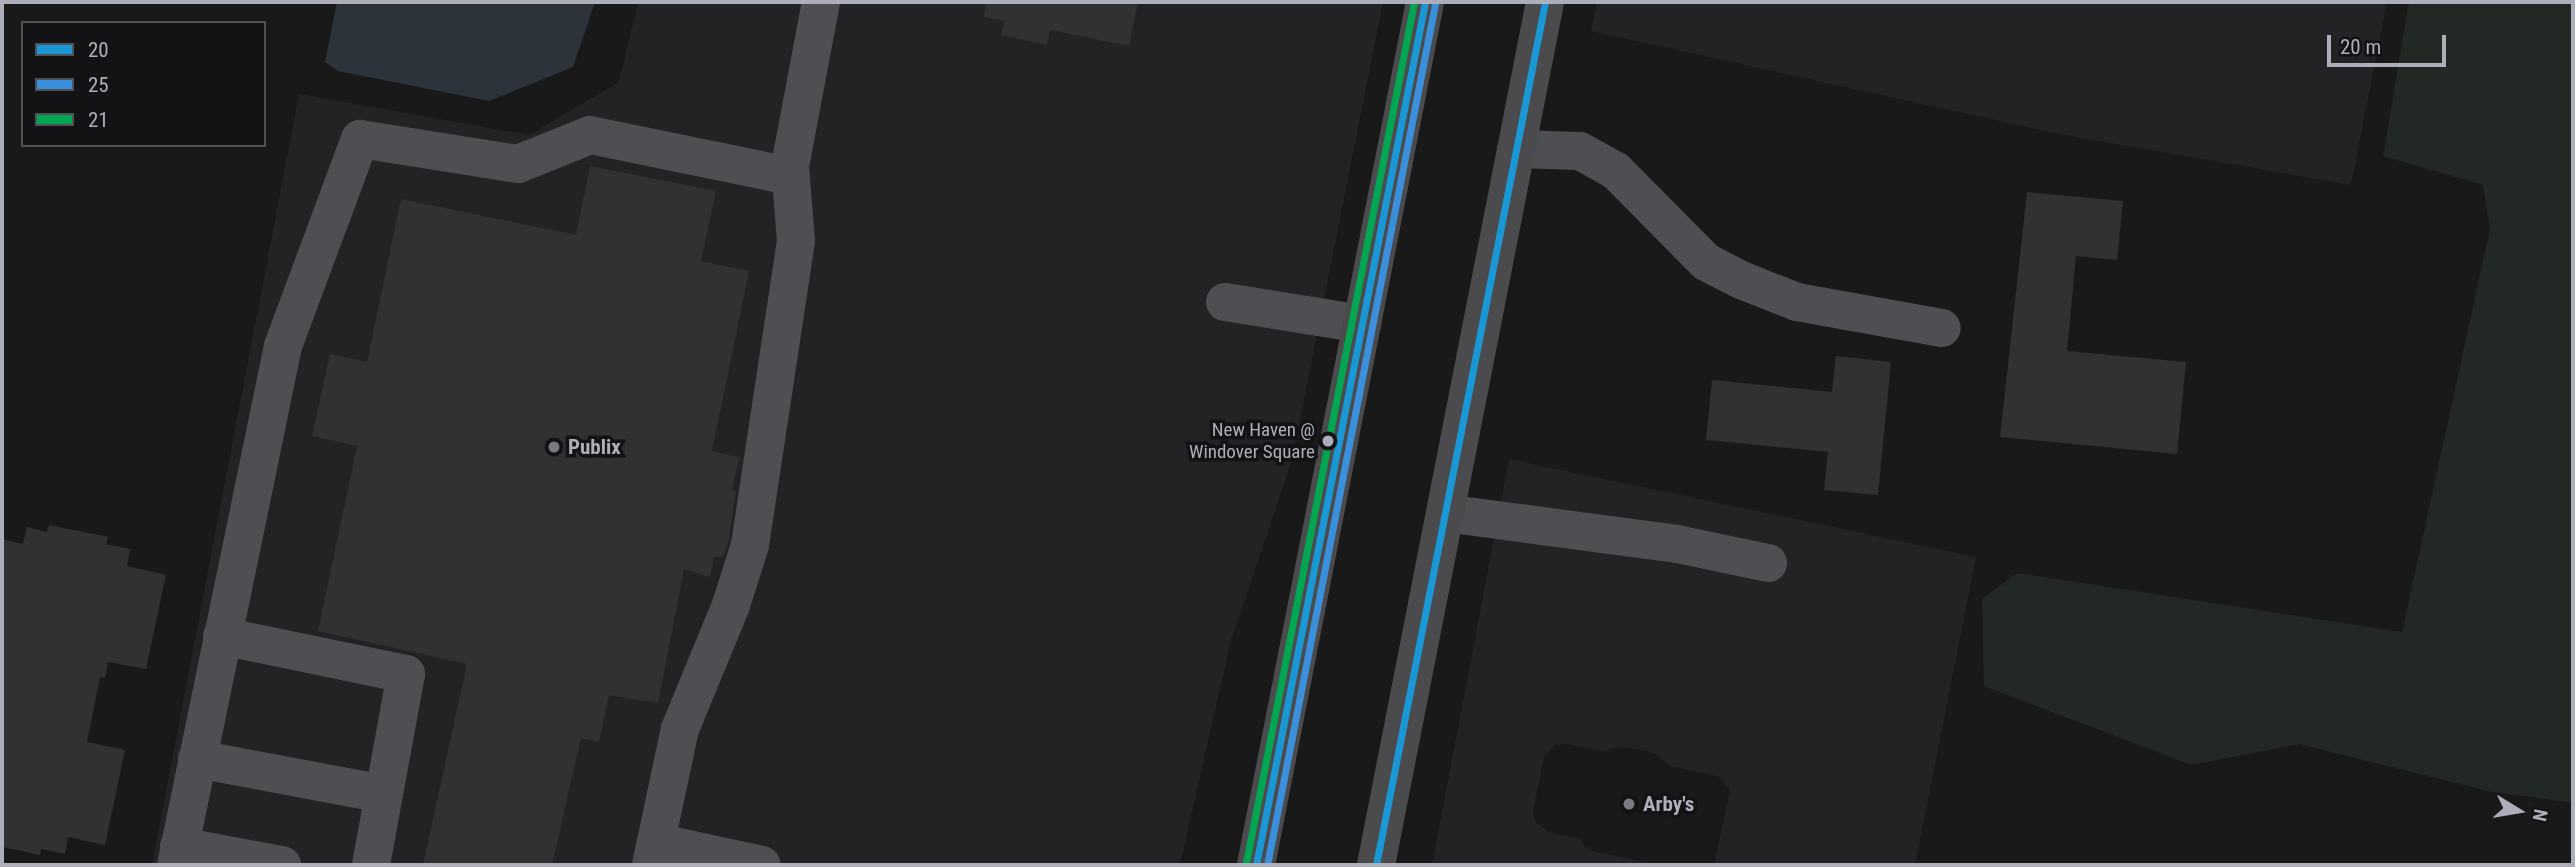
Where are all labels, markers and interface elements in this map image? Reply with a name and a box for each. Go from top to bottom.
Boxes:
legend [21,21,266,147]
scale bar [2330,21,2449,65]
text: 20 m [2340,35,2381,59]
text: 20 [88,38,109,62]
text: 25 [88,73,109,97]
text: 21 [88,108,109,132]
place label: New Haven @ Windover Square [1189,419,1315,463]
place label: Publix [568,434,621,460]
marker: New Haven @ Windover Square [1321,434,1335,448]
marker: Publix [546,439,562,455]
north arrow [2484,776,2554,846]
place label: Arby's [1643,791,1694,817]
marker: Arby's [1621,796,1637,812]
text: N [2528,807,2553,823]

